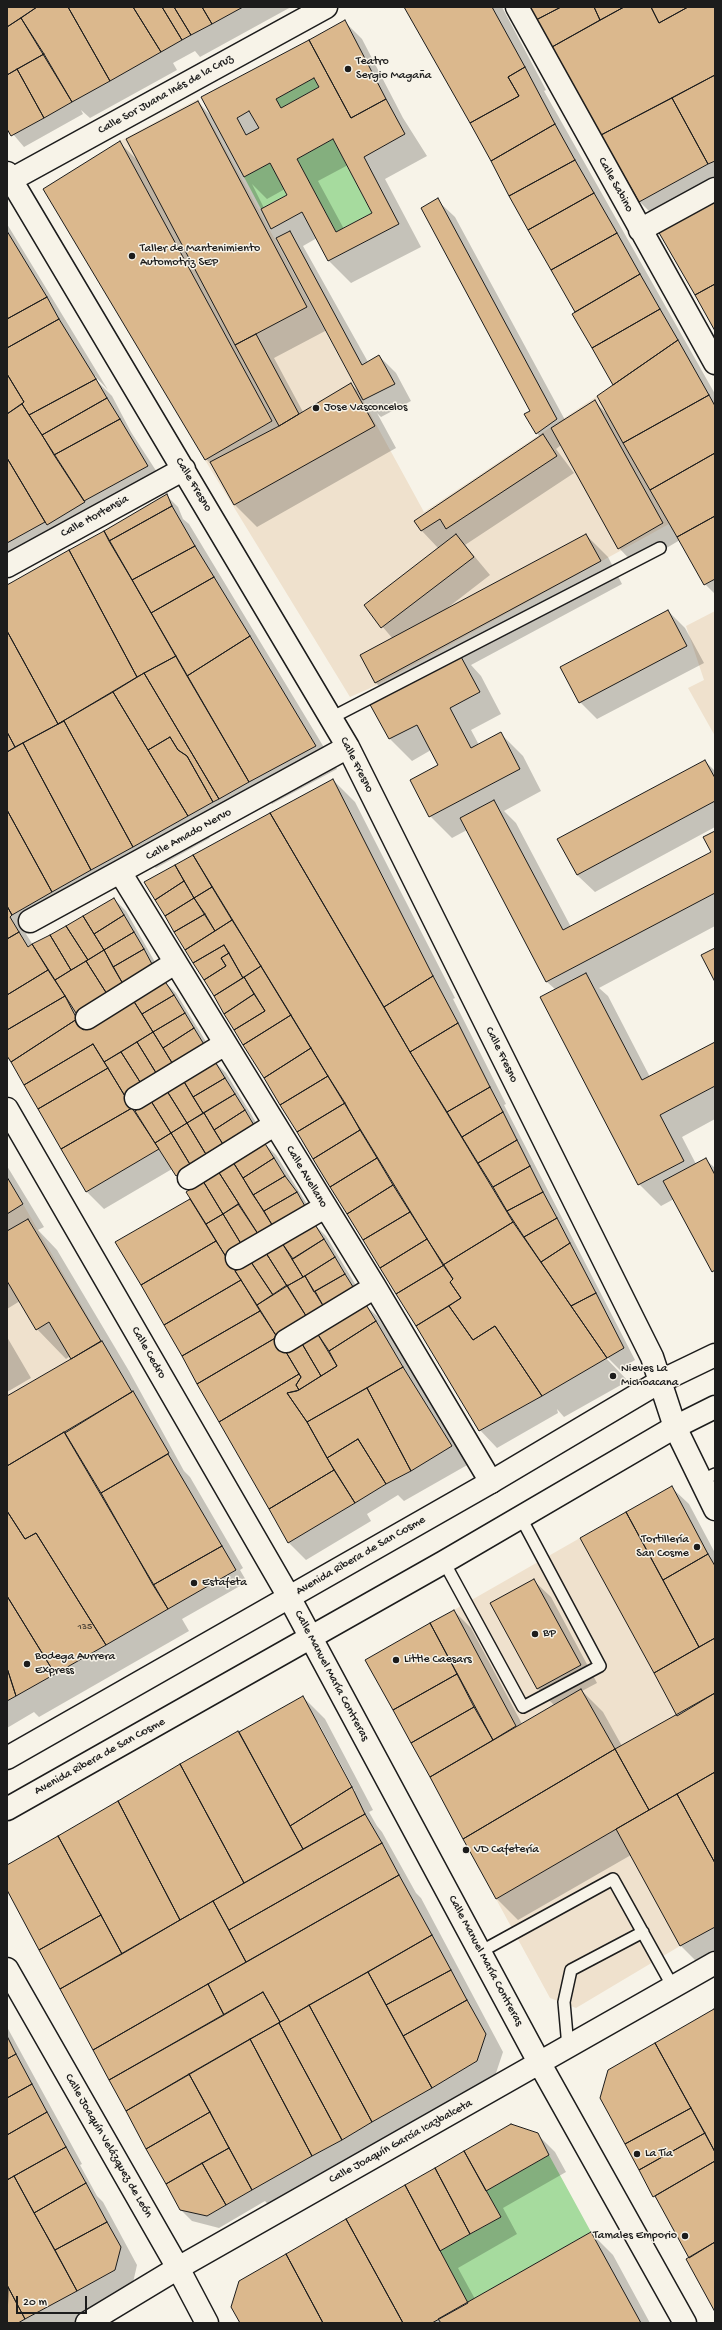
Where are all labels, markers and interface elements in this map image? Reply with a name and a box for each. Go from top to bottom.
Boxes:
street label: Calle Sor Juana Inés de la Cruz [96,52,236,138]
place label: Teatro Sergio Magaña [356,55,431,83]
marker: Teatro Sergio Magaña [343,64,353,74]
street label: Calle Sabino [594,155,636,215]
place label: Taller de Mantenimiento Automotriz SEP [140,242,260,270]
marker: Taller de Mantenimiento Automotriz SEP [127,251,137,261]
place label: Jose Vasconcelos [324,401,407,415]
marker: Jose Vasconcelos [311,403,321,413]
street label: Calle Fresno [171,455,215,515]
street label: Calle Hortensia [59,492,131,542]
street label: Calle Fresno [336,735,376,795]
street label: Calle Amado Nervo [144,806,234,864]
street label: Calle Fresno [481,1025,521,1085]
street label: Calle Avellano [282,1143,330,1211]
street label: Calle Cedro [127,1324,169,1382]
place label: Nieves La Michoacana [621,1362,678,1390]
marker: Nieves La Michoacana [608,1371,618,1381]
street label: Avenida Ribera de San Cosme [294,1513,428,1599]
place label: Tortillería San Cosme [636,1533,689,1561]
marker: Tortillería San Cosme [692,1542,702,1552]
place label: Estafeta [202,1576,247,1590]
marker: Estafeta [189,1578,199,1588]
street label: Calle Manuel María Contreras [290,1608,372,1744]
house number: 135 [78,1621,92,1633]
place label: BP [543,1627,556,1641]
marker: BP [530,1629,540,1639]
place label: Bodega Aurrera Express [35,1650,115,1678]
place label: Little Caesars [404,1653,472,1667]
marker: Little Caesars [391,1655,401,1665]
marker: Bodega Aurrera Express [22,1659,32,1669]
street label: Avenida Ribera de San Cosme [32,1715,168,1799]
place label: VD Cafetería [474,1843,539,1857]
marker: VD Cafetería [461,1845,471,1855]
street label: Calle Manuel María Contreras [444,1893,526,2029]
street label: Calle Joaquín Velázquez de León [61,2071,155,2221]
street label: Calle Joaquín García Icazbalceta [327,2096,475,2188]
place label: La Tía [645,2147,673,2161]
marker: La Tía [632,2149,642,2159]
place label: Tamales Emporio [593,2229,677,2243]
marker: Tamales Emporio [680,2231,690,2241]
scale bar [18,2288,89,2314]
text: 20 m [23,2296,47,2310]

